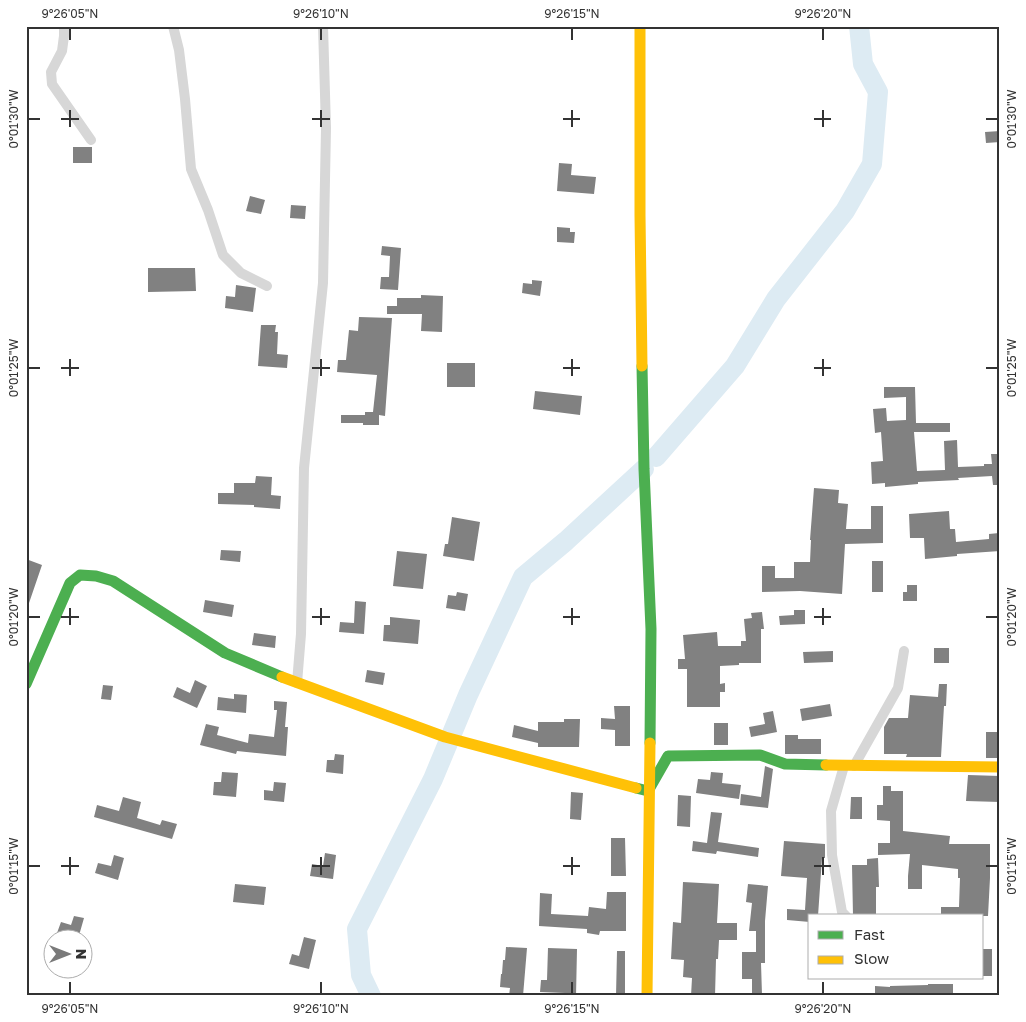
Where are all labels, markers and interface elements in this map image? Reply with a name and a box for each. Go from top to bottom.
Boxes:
text: 9°26'05"N [41,6,99,21]
text: 9°26'10"N [293,6,349,21]
text: 9°26'15"N [544,6,600,21]
text: 9°26'20"N [794,6,852,21]
text: 0°01'30"W [6,89,21,148]
text: 0°01'30"W [1004,89,1019,148]
text: 0°01'25"W [6,338,21,397]
text: 0°01'25"W [1004,338,1019,397]
text: 0°01'20"W [6,587,21,646]
text: 0°01'20"W [1004,587,1019,646]
text: 0°01'15"W [6,837,21,895]
text: 0°01'15"W [1004,837,1019,895]
legend [808,914,984,980]
text: Fast [854,925,885,943]
north arrow [42,930,92,980]
text: N [73,949,90,959]
text: Slow [854,949,889,967]
text: 9°26'05"N [41,1001,99,1016]
text: 9°26'10"N [293,1001,349,1016]
text: 9°26'15"N [544,1001,600,1016]
text: 9°26'20"N [794,1001,852,1016]

